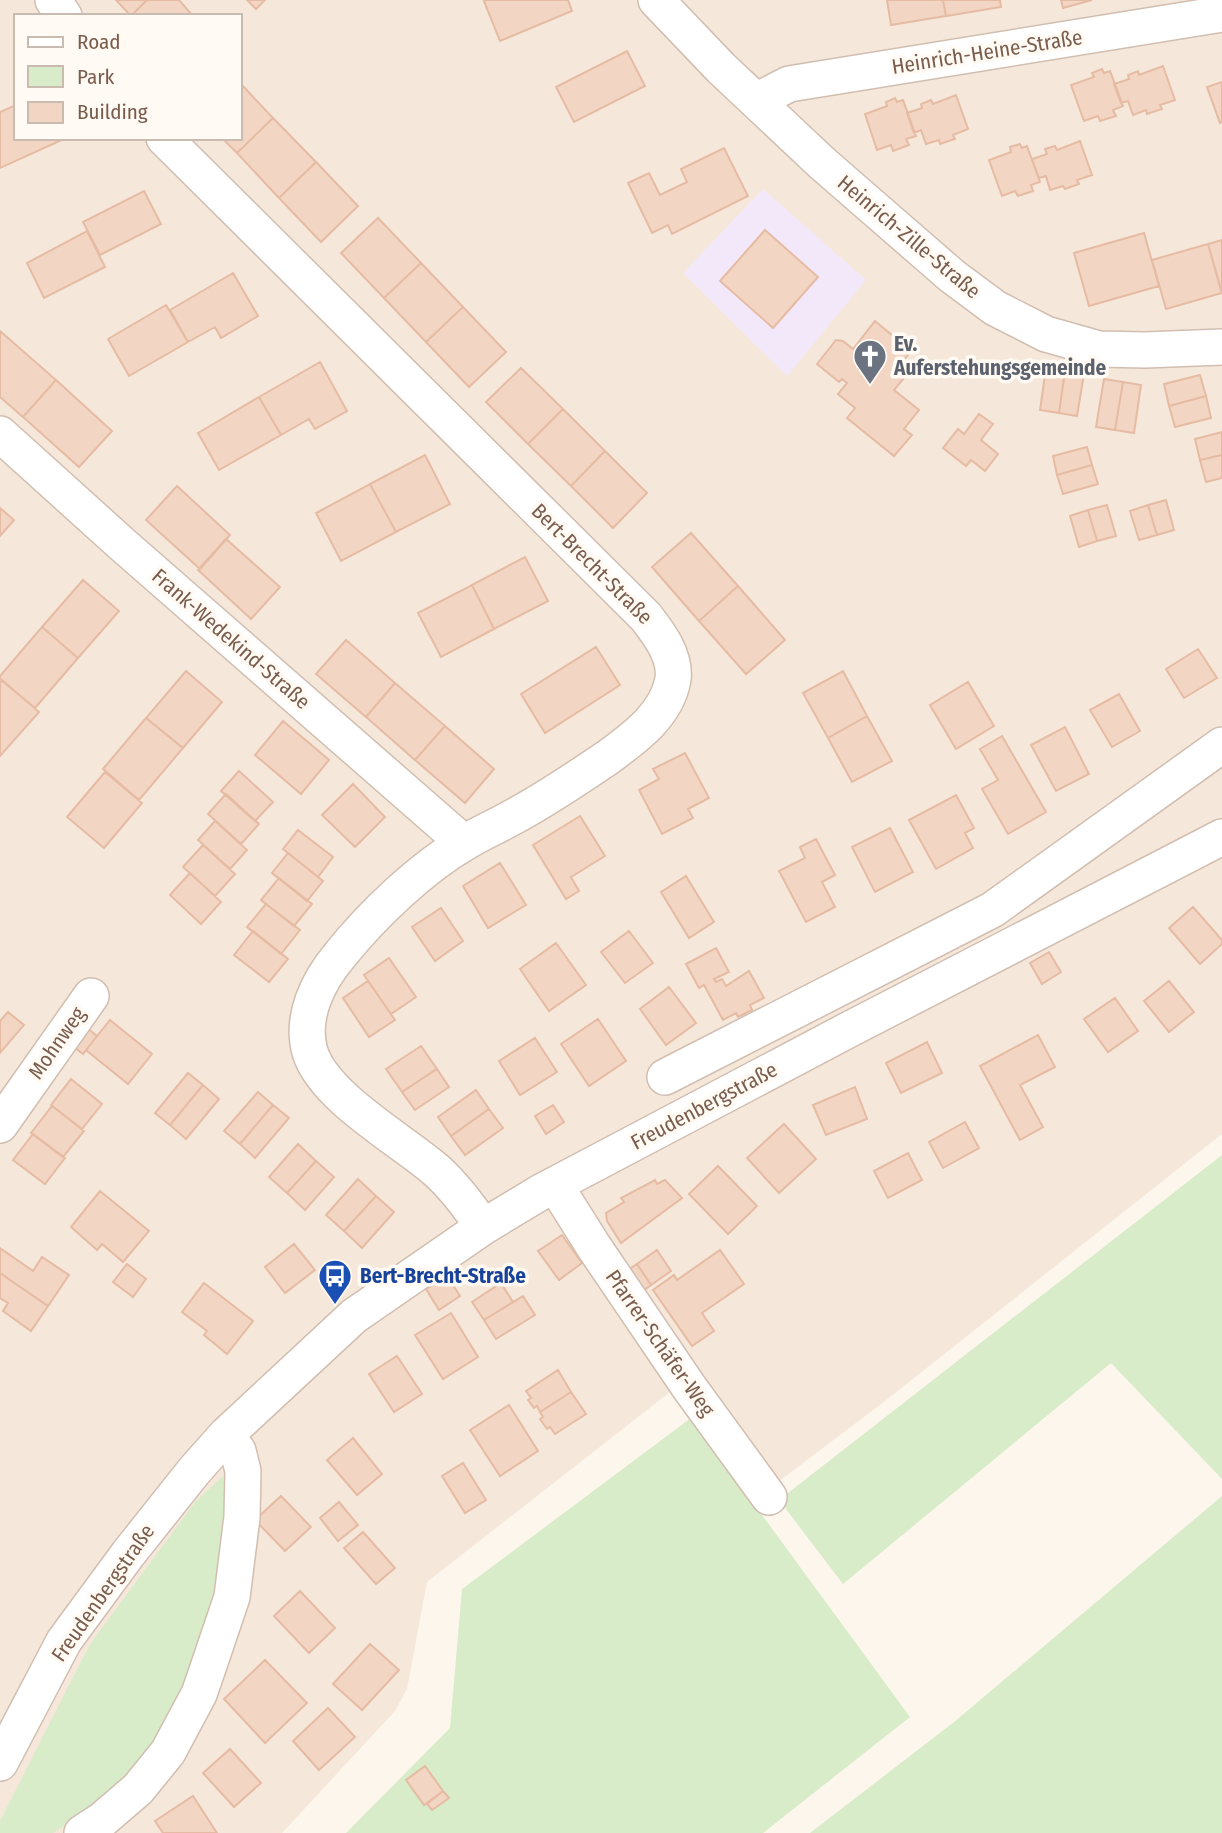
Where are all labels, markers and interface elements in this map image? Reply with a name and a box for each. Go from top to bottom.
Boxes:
legend [14,14,242,140]
street label: Heinrich-Heine-Straße [890,24,1084,80]
text: Road [77,29,121,55]
text: Park [77,64,115,90]
text: Building [77,99,148,125]
street label: Heinrich-Zille-Straße [832,170,986,304]
place label: Ev. Auferstehungsgemeinde [893,331,1107,381]
church icon: Ev. Auferstehungsgemeinde [851,337,889,386]
street label: Bert-Brecht-Straße [526,498,658,630]
street label: Frank-Wedekind-Straße [147,563,315,715]
street label: Mohnweg [23,1002,91,1084]
street label: Freudenbergstraße [626,1056,782,1156]
bus stop icon: Bert-Brecht-Straße [316,1257,354,1306]
place label: Bert-Brecht-Straße [360,1263,526,1289]
street label: Pfarrer-Schäfer-Weg [600,1265,720,1421]
street label: Freudenbergstraße [46,1519,160,1667]

